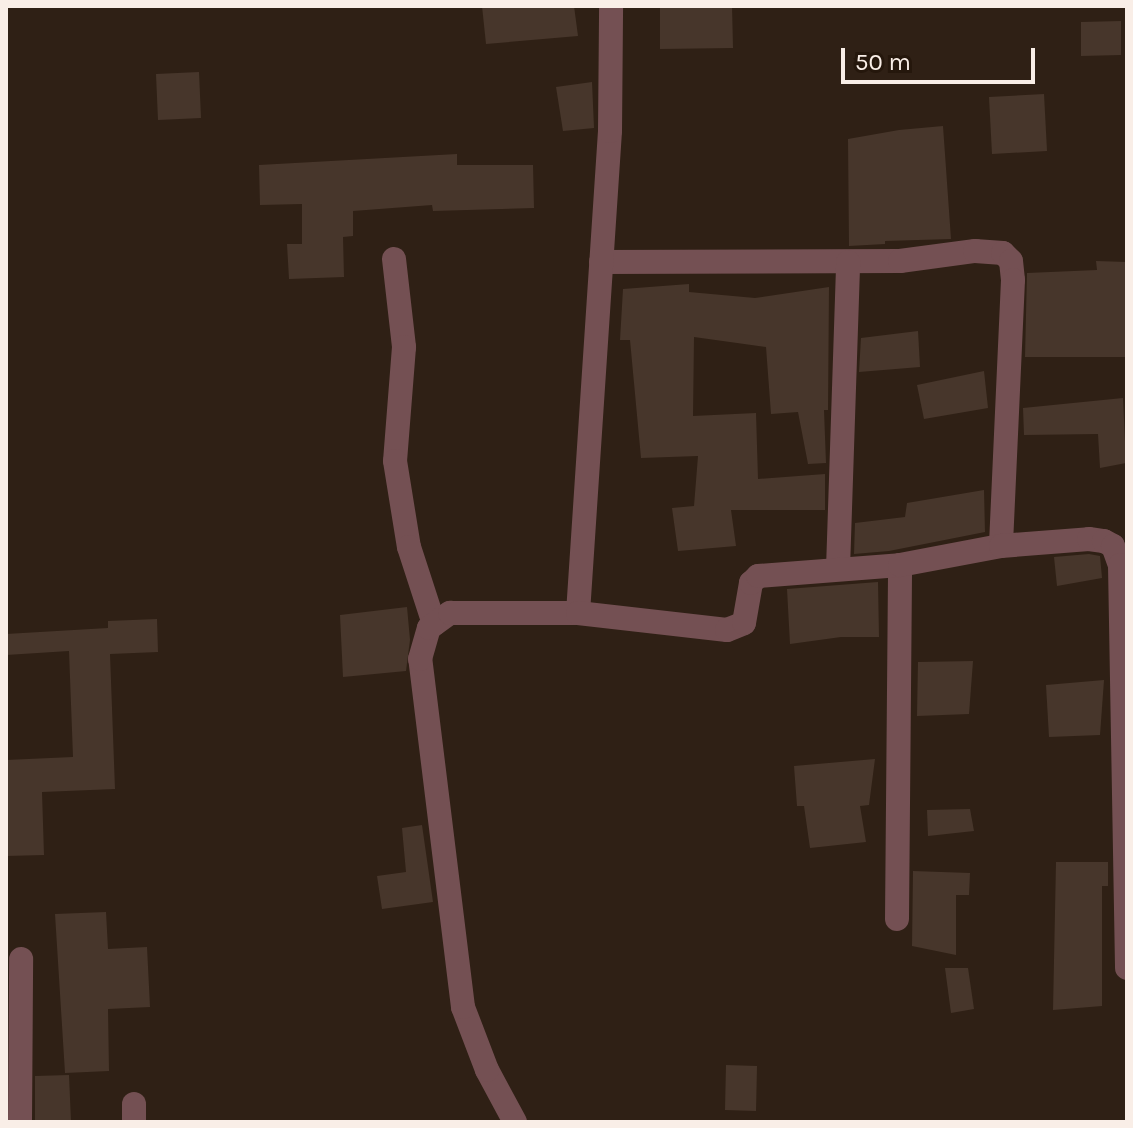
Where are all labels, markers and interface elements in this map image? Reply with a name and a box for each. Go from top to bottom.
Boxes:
scale bar [845,32,1039,82]
text: 50 m [855,48,911,76]

